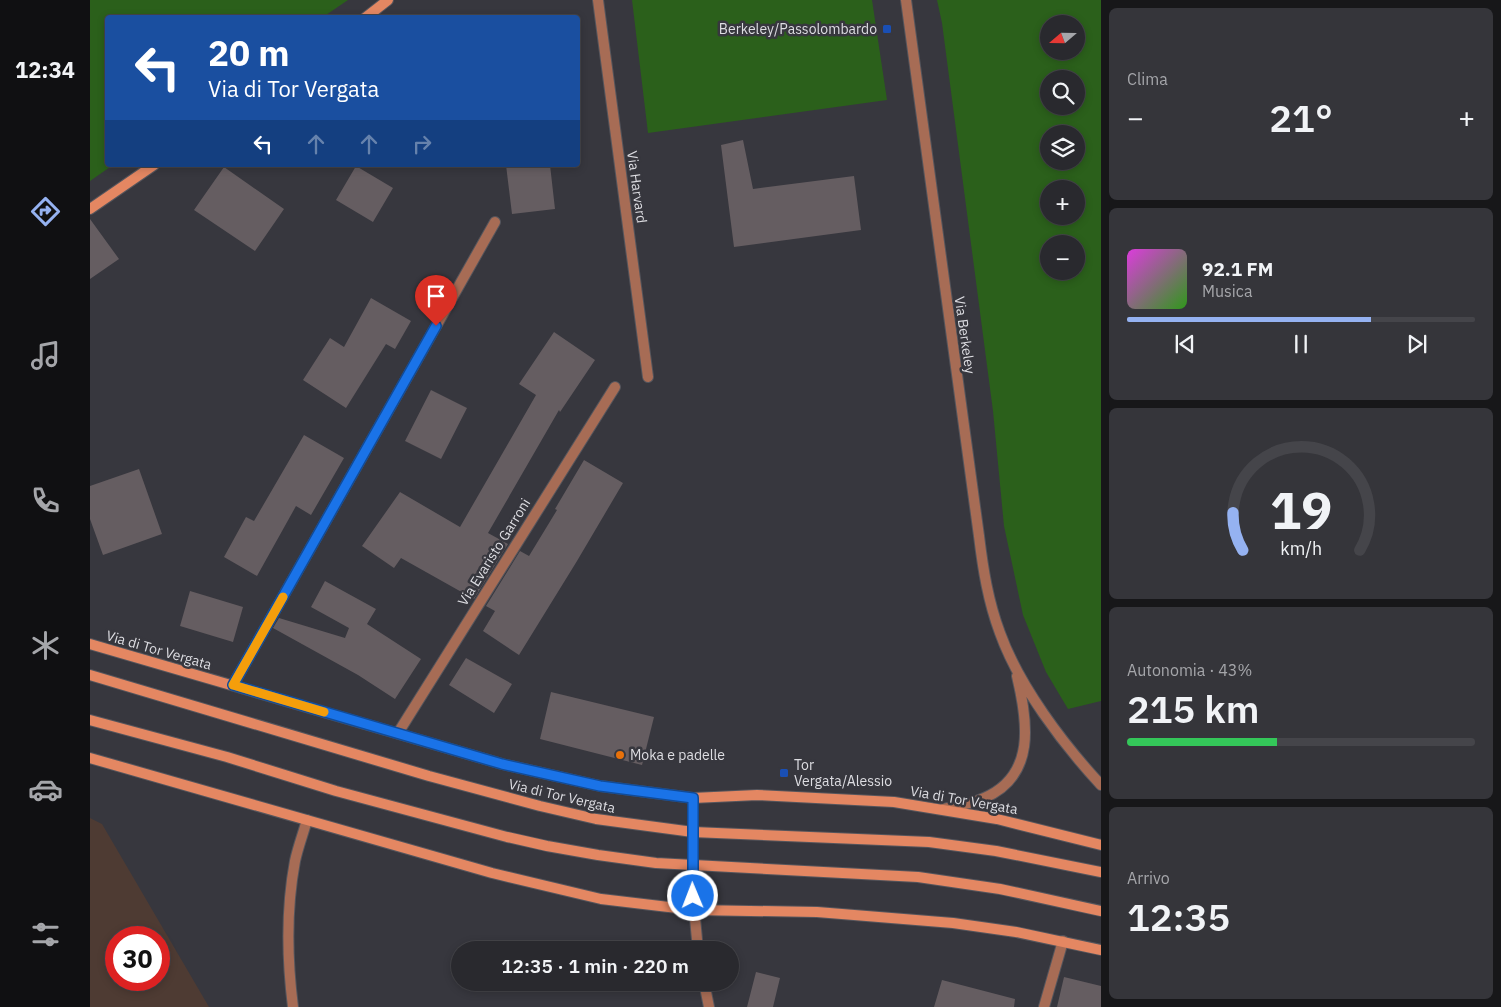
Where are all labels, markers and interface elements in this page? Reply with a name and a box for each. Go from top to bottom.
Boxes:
north arrow [1040,15,1085,60]
map controls [1040,15,1085,280]
place label: Berkeley/Passolombardo [719,20,877,38]
marker: Berkeley/Passolombardo [881,23,893,35]
text: 20 m [208,30,290,76]
icon: left [125,35,190,100]
text: 12:34 [15,55,75,84]
text: Clima [1127,69,1168,89]
button: search [1040,70,1085,115]
text: Via di Tor Vergata [208,74,379,103]
text: 21° [1269,93,1333,142]
text: − [1127,99,1144,136]
text: + [1458,99,1475,136]
button: layers [1040,125,1085,170]
icon: left [249,130,277,158]
icon: ahead [302,130,330,158]
icon: ahead [355,130,383,158]
icon: right [408,130,436,158]
street label: Via Harvard [623,150,651,224]
button: + [1040,180,1085,225]
icon: directions [28,194,63,229]
button: − [1040,235,1085,280]
text: 92.1 FM [1202,257,1273,281]
pin [415,275,457,326]
text: Musica [1202,281,1252,301]
icon: arrive [422,282,450,310]
street label: Via Berkeley [951,295,979,375]
icon: previous [1171,330,1199,358]
icon: pause [1287,330,1315,358]
icon: next [1403,330,1431,358]
icon: music [28,338,63,373]
text: 19 [1270,476,1332,543]
icon: phone [28,483,63,518]
street label: Via Evaristo Garroni [454,495,534,609]
text: km/h [1280,537,1322,560]
street label: Via di Tor Vergata [104,626,214,674]
icon: climate [28,628,63,663]
text: Autonomia · 43% [1127,660,1252,680]
text: 215 km [1127,684,1259,733]
place label: Moka e padelle [630,746,725,764]
marker: Moka e padelle [614,749,626,761]
place label: Tor Vergata/Alessio [794,756,892,790]
marker: Tor Vergata/Alessio [778,767,790,779]
icon: car [28,772,63,807]
street label: Via di Tor Vergata [507,775,618,817]
street label: Via di Tor Vergata [909,782,1020,818]
text: Arrivo [1127,868,1170,888]
position arrow [666,869,718,921]
text: 12:35 [1127,892,1230,941]
icon: filters [28,917,63,952]
speed limit sign: 30 [105,926,170,991]
text: 12:35 · 1 min · 220 m [501,954,689,978]

